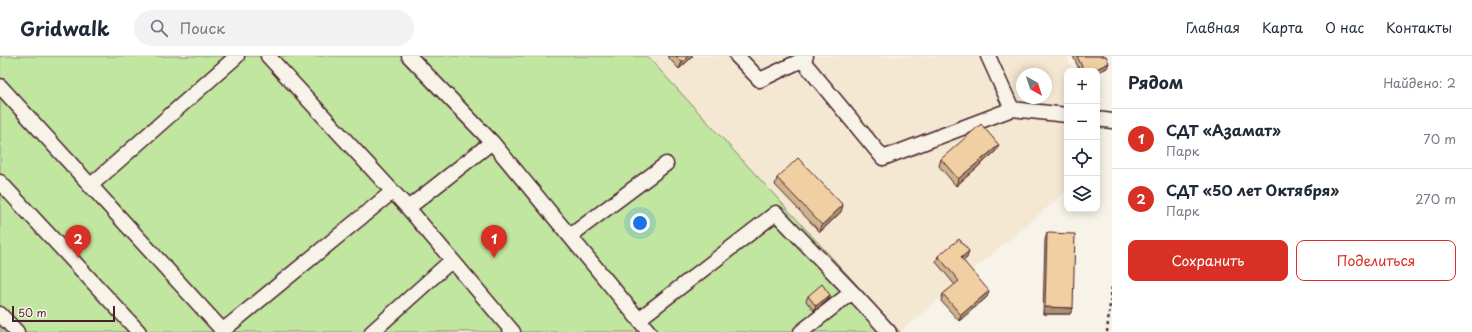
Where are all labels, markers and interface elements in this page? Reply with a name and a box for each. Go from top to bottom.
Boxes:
search box [134,10,414,46]
text: Gridwalk [20,14,110,42]
text: Поиск [180,16,225,39]
icon: search [148,17,170,39]
text: Главная [1186,17,1240,38]
text: Карта [1262,17,1303,38]
text: О нас [1325,17,1364,38]
text: Контакты [1386,17,1452,38]
north arrow [1016,68,1052,104]
map controls [1064,68,1100,212]
button: + [1064,68,1100,104]
text: Рядом [1128,69,1183,95]
text: Найдено: 2 [1383,73,1456,92]
button: − [1064,104,1100,140]
text: СДТ «Азамат» [1166,118,1281,141]
text: 1 [1138,129,1144,148]
text: 70 m [1423,129,1456,148]
button: locate [1064,140,1100,176]
text: Парк [1166,141,1200,160]
button: layers [1064,176,1100,212]
text: СДТ «50 лет Октября» [1166,178,1339,201]
text: 2 [1136,189,1146,208]
text: 270 m [1415,189,1456,208]
text: Парк [1166,201,1200,220]
your location [630,213,650,233]
pin: 2 [65,225,91,258]
pin: 1 [481,225,507,258]
button: Сохранить [1128,240,1288,281]
button: Поделиться [1296,240,1456,281]
scale bar [12,304,115,323]
text: 50 m [18,304,47,321]

